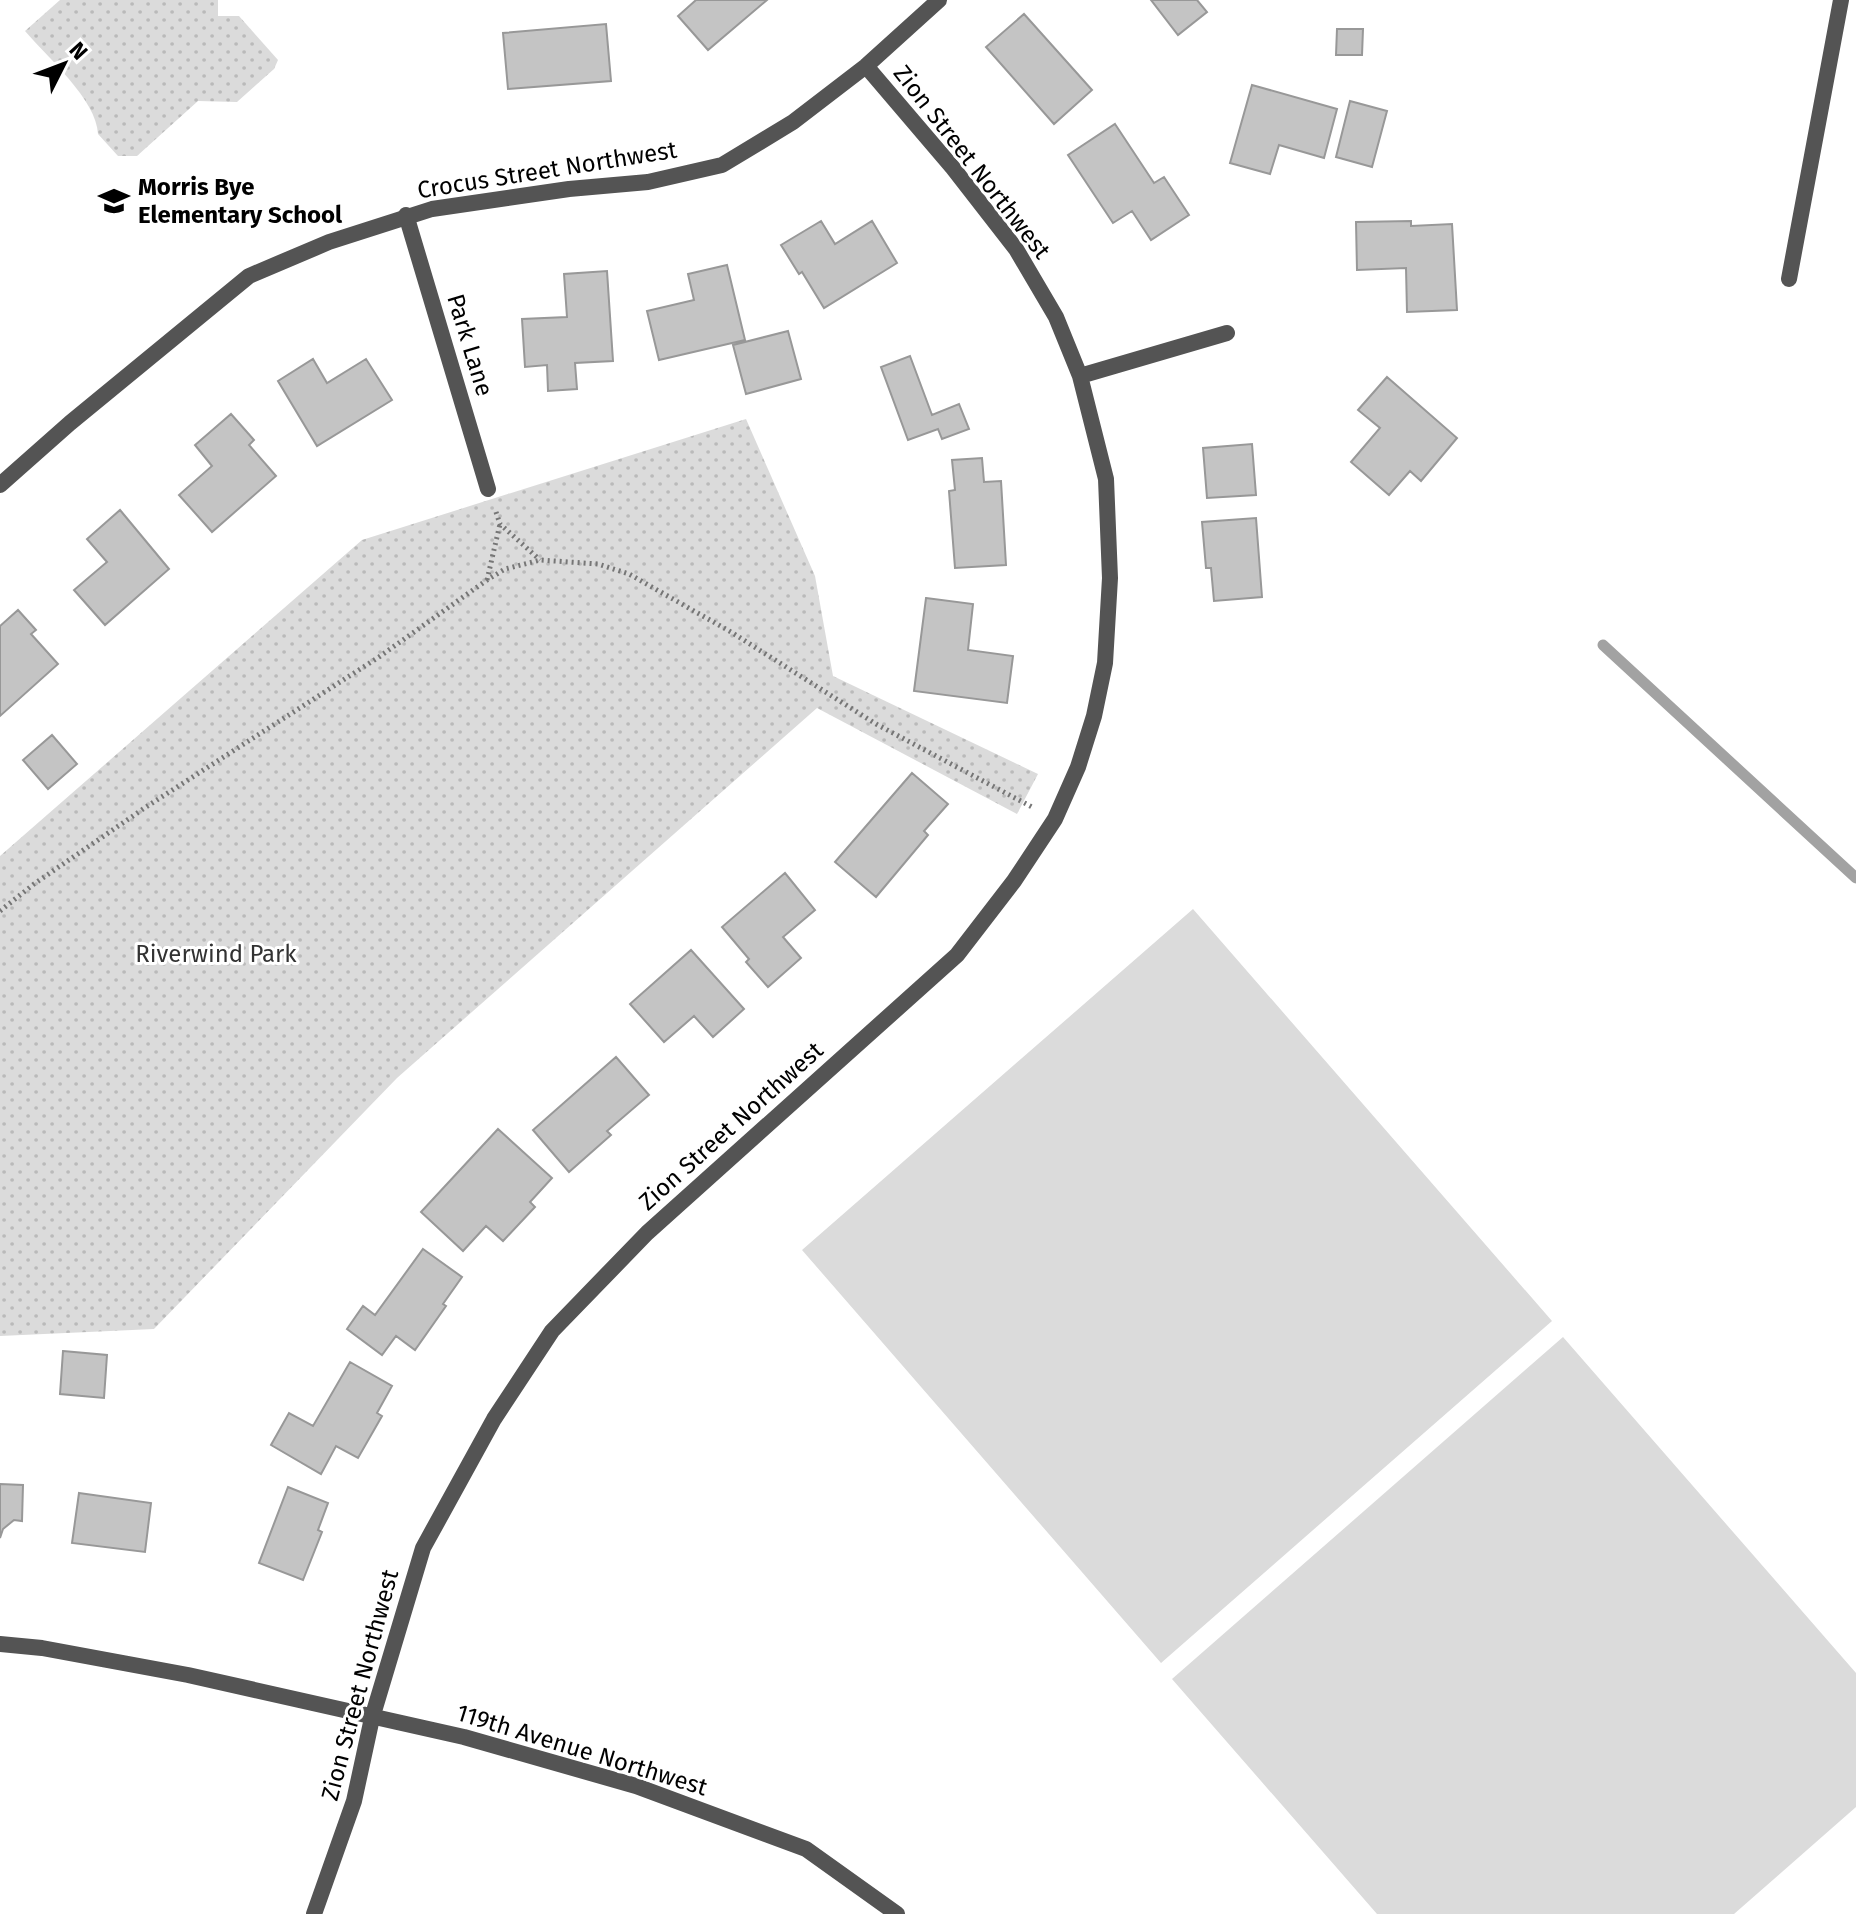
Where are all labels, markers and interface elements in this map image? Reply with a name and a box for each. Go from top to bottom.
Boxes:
north arrow [24,24,104,104]
text: N [64,36,93,65]
street label: Zion Street Northwest [888,60,1056,265]
street label: Crocus Street Northwest [415,136,679,204]
place label: Morris Bye Elementary School [138,173,343,229]
school or university icon: Morris Bye Elementary School [97,184,131,218]
street label: Park Lane [441,290,499,400]
park label: Riverwind Park [135,940,297,968]
street label: Zion Street Northwest [633,1036,829,1216]
street label: Zion Street Northwest [316,1566,404,1803]
street label: 119th Avenue Northwest [453,1698,711,1802]

